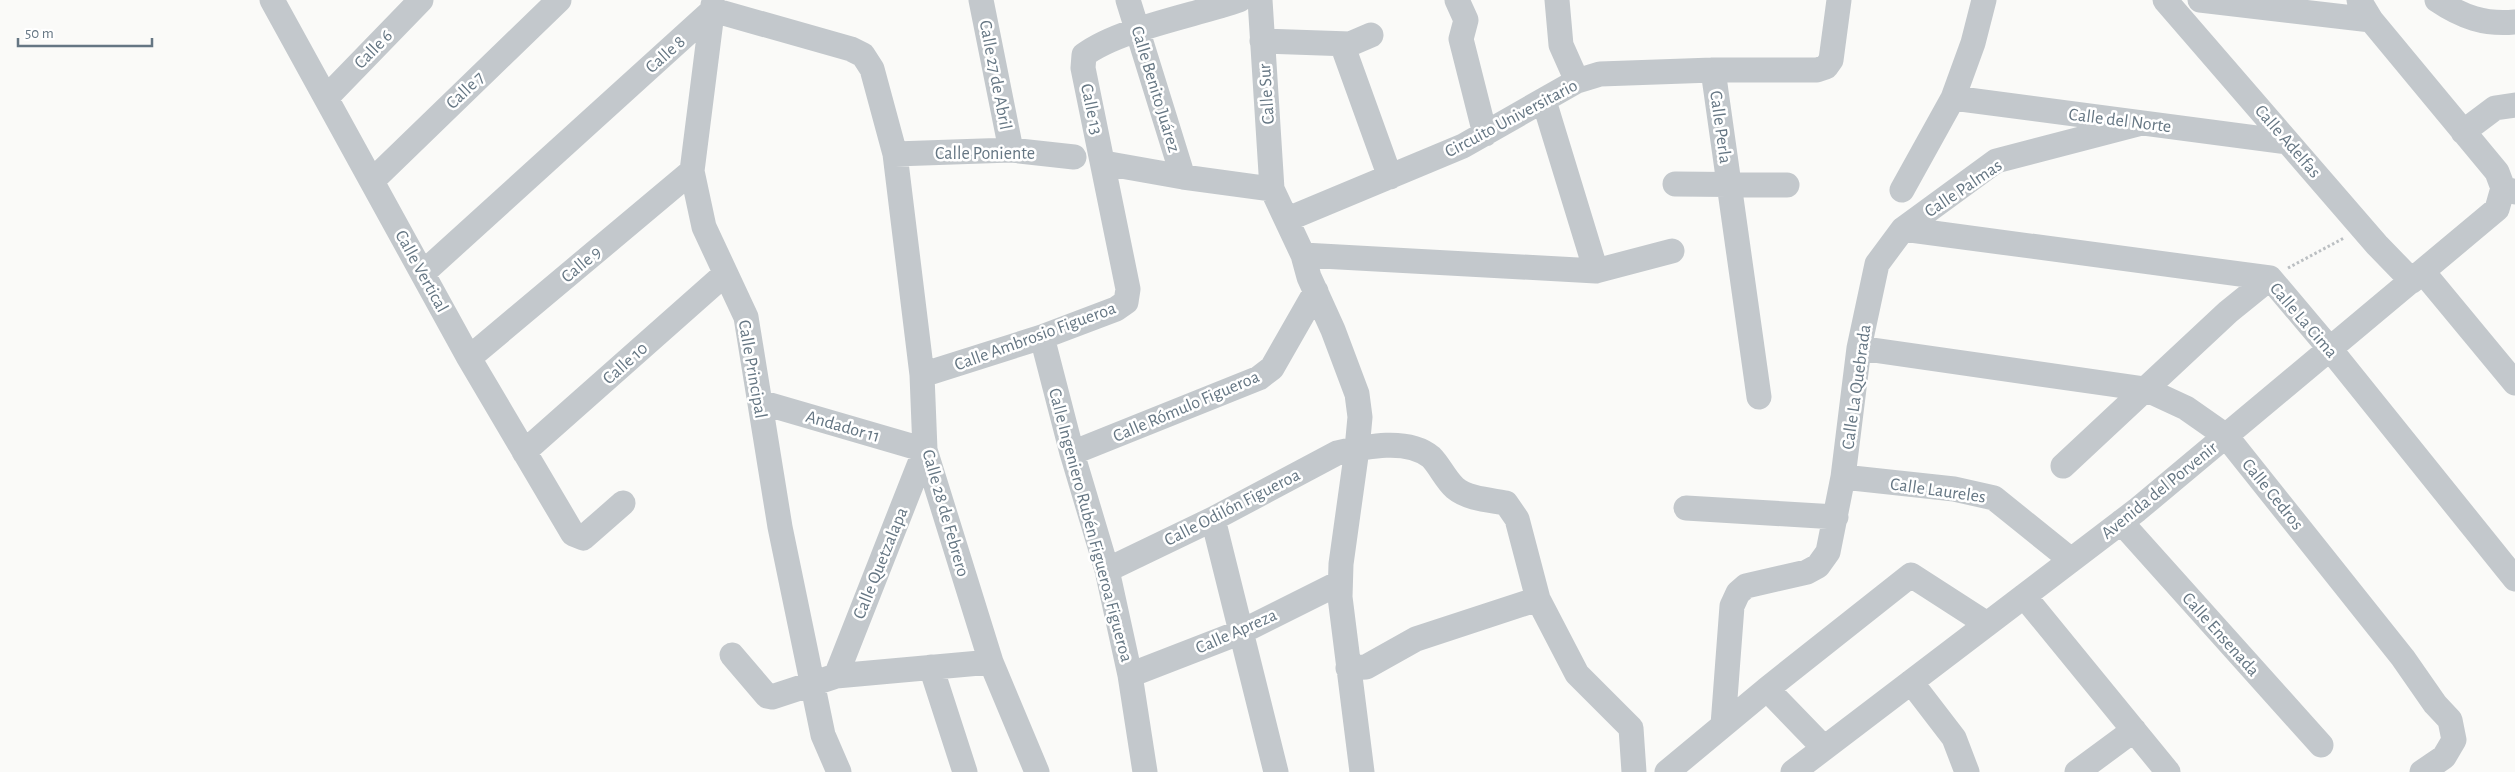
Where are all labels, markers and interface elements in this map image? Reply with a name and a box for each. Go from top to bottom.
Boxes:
scale bar [18,15,151,47]
street label: Calle 27 de Abril [976,19,1014,131]
street label: Calle Benito Juárez [1127,24,1183,154]
text: 50 m [25,26,54,41]
street label: Calle 6 [351,27,396,73]
street label: Calle 8 [642,33,689,77]
street label: Calle Sur [1256,63,1278,125]
street label: Calle 7 [443,68,488,113]
street label: Circuito Universitario [1442,76,1581,161]
street label: Calle 13 [1077,82,1105,136]
street label: Calle Perla [1706,90,1734,165]
street label: Calle Adelfas [2251,102,2324,182]
street label: Calle del Norte [2068,106,2172,136]
street label: Calle Poniente [935,145,1035,163]
street label: Calle Palmas [1922,157,2005,221]
street label: Calle Vertical [391,227,451,316]
street label: Calle 9 [558,243,605,287]
street label: Calle La Cima [2266,280,2341,362]
street label: Calle Ambrosio Figueroa [952,299,1118,375]
street label: Calle Principal [735,319,770,420]
street label: Calle La Quebrada [1839,323,1875,451]
street label: Calle 10 [600,339,652,388]
street label: Calle Rómulo Figueroa [1111,368,1262,446]
street label: Calle Ingeniero Rubén Figueroa Figueroa [1045,386,1135,664]
street label: Andador 11 [804,408,882,446]
street label: Avenida del Porvenir [2098,439,2221,543]
street label: Calle 28 de Febrero [918,448,972,579]
street label: Calle Cedros [2238,456,2306,534]
street label: Calle Odilón Figueroa [1162,466,1303,550]
street label: Calle Laureles [1889,475,1987,507]
street label: Calle Quetzalapa [850,505,911,622]
street label: Calle Ensenada [2178,589,2262,680]
street label: Calle Apreza [1193,606,1280,658]

